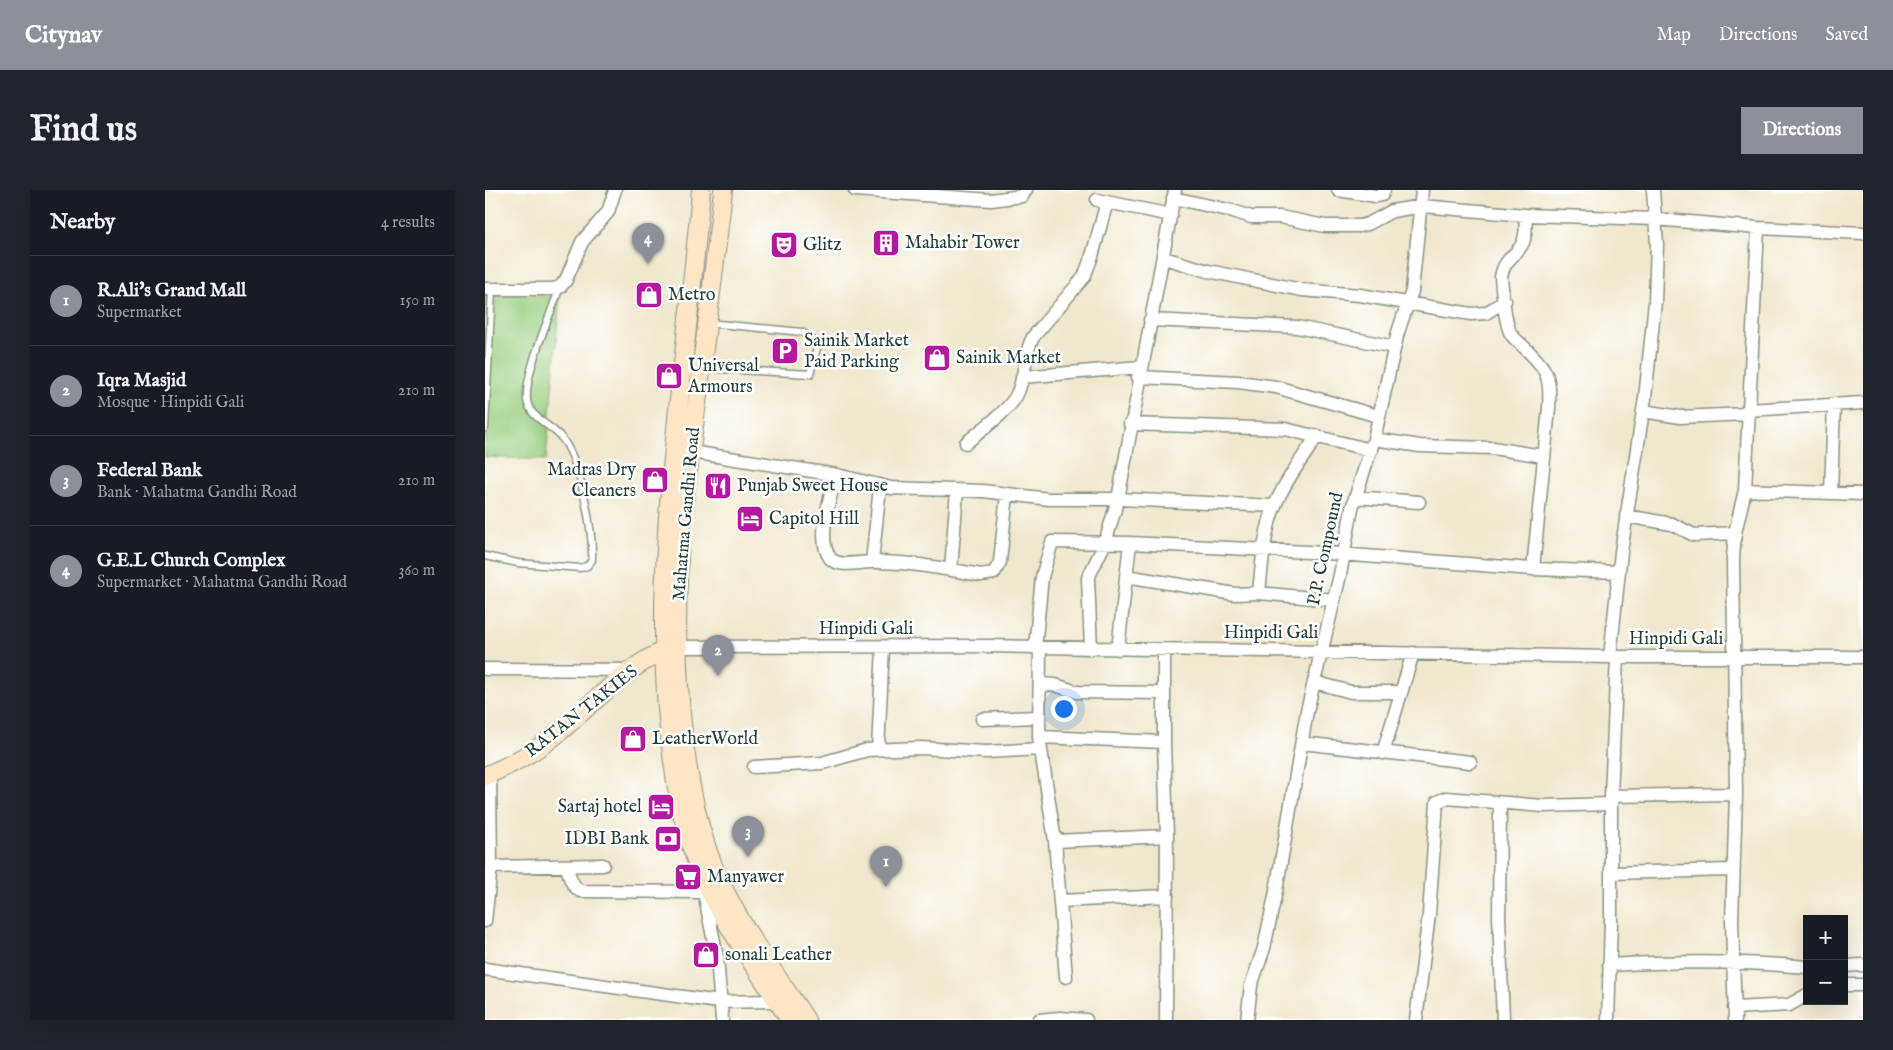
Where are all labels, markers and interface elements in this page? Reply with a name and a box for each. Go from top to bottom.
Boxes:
text: Citynav [25,20,102,51]
text: Map [1657,24,1691,47]
text: Directions [1719,24,1797,47]
text: Saved [1825,24,1868,47]
button: Directions [1741,107,1863,154]
text: Find us [30,108,137,153]
text: Nearby [50,209,115,236]
text: 4 results [381,213,435,233]
pin: 4 [632,223,664,264]
building icon: Mahabir Tower [871,228,901,258]
theatre icon: Glitz [769,230,799,260]
place label: Mahabir Tower [905,232,1020,255]
place label: Glitz [803,234,842,257]
text: R.Ali's Grand Mall [97,279,246,303]
shop icon: Metro [634,280,664,310]
place label: Metro [668,284,716,307]
text: 1 [63,291,69,311]
text: 150 m [400,291,435,311]
text: Supermarket [97,303,182,323]
place label: Sainik Market Paid Parking [804,330,909,374]
parking icon: Sainik Market Paid Parking [770,336,800,366]
shop icon: Sainik Market [922,343,952,373]
place label: Sainik Market [956,347,1061,370]
place label: Universal Armours [687,355,759,399]
shop icon: Universal Armours [654,361,684,391]
text: Iqra Masjid [97,369,186,393]
text: 2 [62,381,70,401]
text: 210 m [398,381,435,401]
text: Mosque · Hinpidi Gali [97,393,244,413]
street label: Mahatma Gandhi Road [668,426,706,602]
text: Federal Bank [97,459,202,483]
place label: Madras Dry Cleaners [547,459,636,503]
shop icon: Madras Dry Cleaners [640,465,670,495]
text: 3 [63,471,69,491]
text: 210 m [398,471,435,491]
restaurant icon: Punjab Sweet House [703,471,733,501]
place label: Punjab Sweet House [737,475,888,498]
text: Bank · Mahatma Gandhi Road [97,483,297,503]
street label: P.P. Compound [1303,490,1349,608]
hotel icon: Capitol Hill [735,504,765,534]
place label: Capitol Hill [769,508,859,531]
text: G.E.L Church Complex [97,549,285,573]
text: 4 [62,561,70,581]
text: 360 m [399,561,435,581]
text: Supermarket · Mahatma Gandhi Road [97,573,347,593]
street label: Hinpidi Gali [819,618,913,641]
street label: Hinpidi Gali [1224,622,1318,645]
street label: Hinpidi Gali [1629,628,1723,651]
pin: 2 [702,635,734,676]
street label: RATAN TAKIES [521,661,643,763]
your location [1051,696,1077,722]
shop icon: LeatherWorld [618,724,648,754]
place label: LeatherWorld [652,728,758,751]
hotel icon: Sartaj hotel [646,792,676,822]
place label: Sartaj hotel [558,796,642,819]
pin: 3 [732,816,764,857]
bank icon: IDBI Bank [653,824,683,854]
place label: IDBI Bank [565,828,649,851]
pin: 1 [870,846,902,887]
supermarket icon: Manyawer [673,862,703,892]
place label: Manyawer [707,866,784,889]
map controls [1803,915,1848,1005]
button: + [1803,915,1848,960]
shop icon: sonali Leather [691,940,721,970]
place label: sonali Leather [725,944,832,967]
button: − [1803,960,1848,1005]

